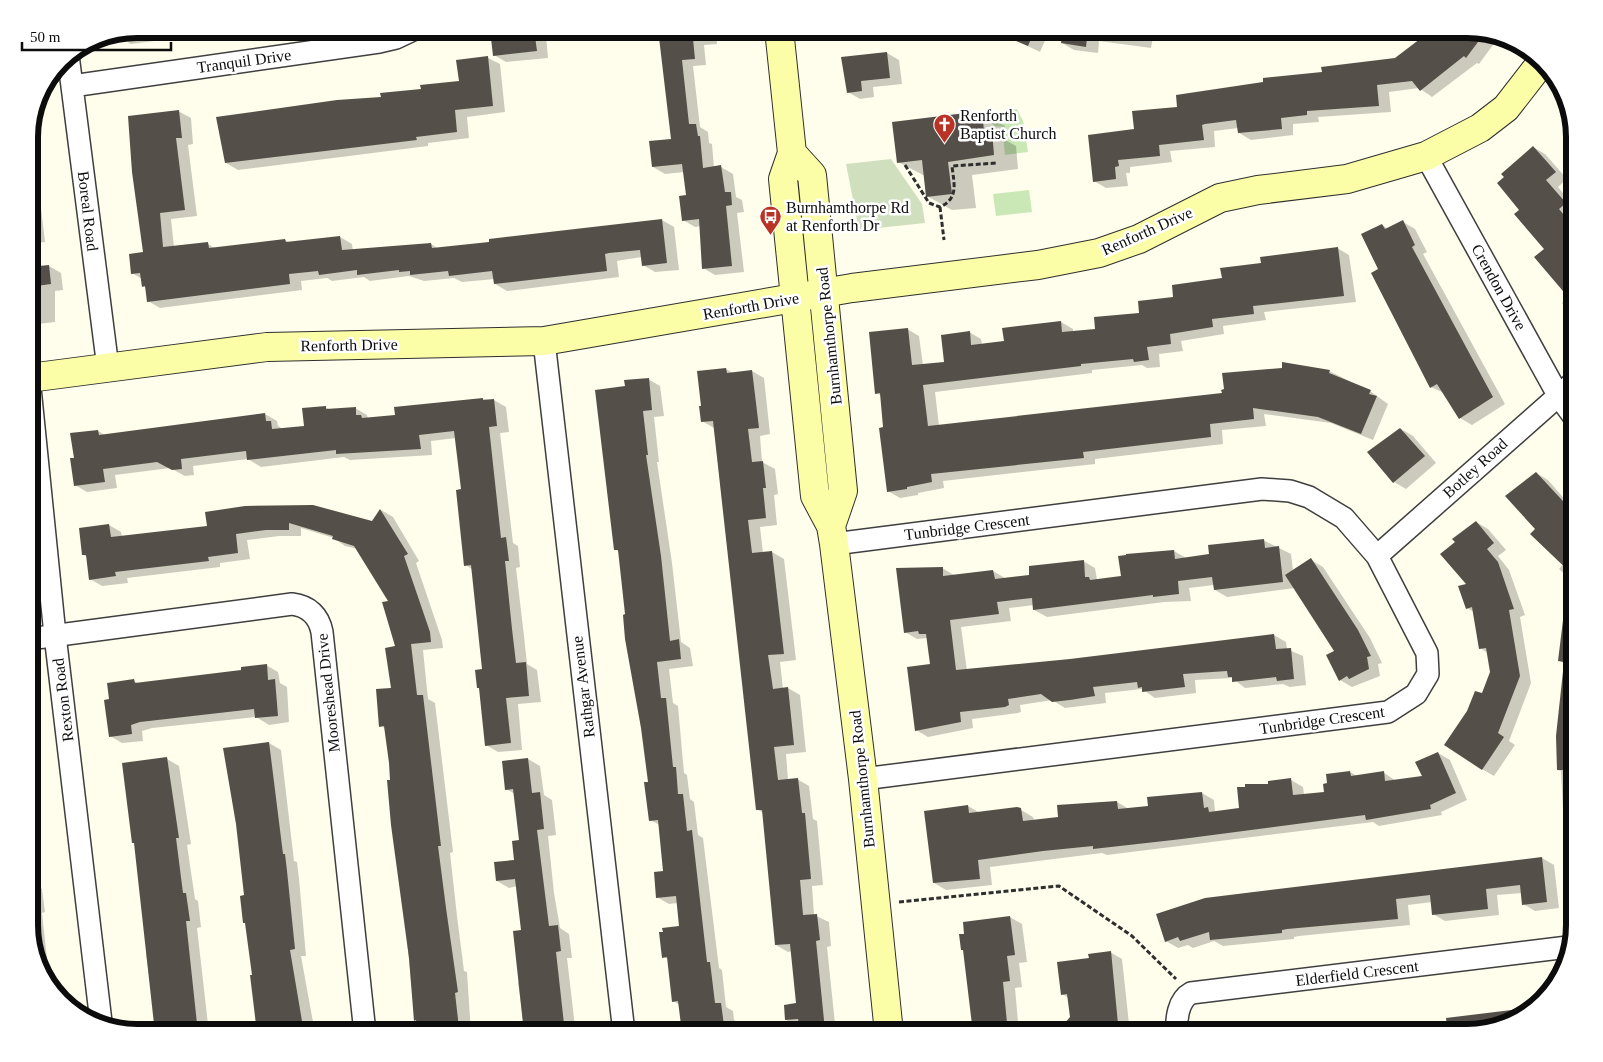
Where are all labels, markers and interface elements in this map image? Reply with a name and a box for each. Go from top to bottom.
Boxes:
scale bar [22,20,171,52]
text: 50 m [30,29,61,45]
street label: Tranquil Drive [196,46,292,77]
place label: Renforth Baptist Church [960,107,1056,143]
church icon: Renforth Baptist Church [932,112,956,143]
street label: Boreal Road [75,170,101,252]
place label: Burnhamthorpe Rd at Renforth Dr [786,199,909,234]
street label: Renforth Drive [1099,203,1195,259]
bus stop icon: Burnhamthorpe Rd at Renforth Dr [758,204,782,235]
street label: Crendon Drive [1468,241,1530,333]
street label: Burnhamthorpe Road [813,266,846,406]
street label: Renforth Drive [702,289,800,323]
street label: Renforth Drive [300,336,398,354]
street label: Botley Road [1439,435,1511,502]
street label: Tunbridge Crescent [903,511,1031,544]
street label: Mooreshead Drive [313,633,343,753]
street label: Rathgar Avenue [568,635,599,739]
street label: Rexton Road [49,657,77,743]
street label: Tunbridge Crescent [1258,703,1386,738]
street label: Burnhamthorpe Road [846,709,879,849]
street label: Elderfield Crescent [1294,957,1420,989]

